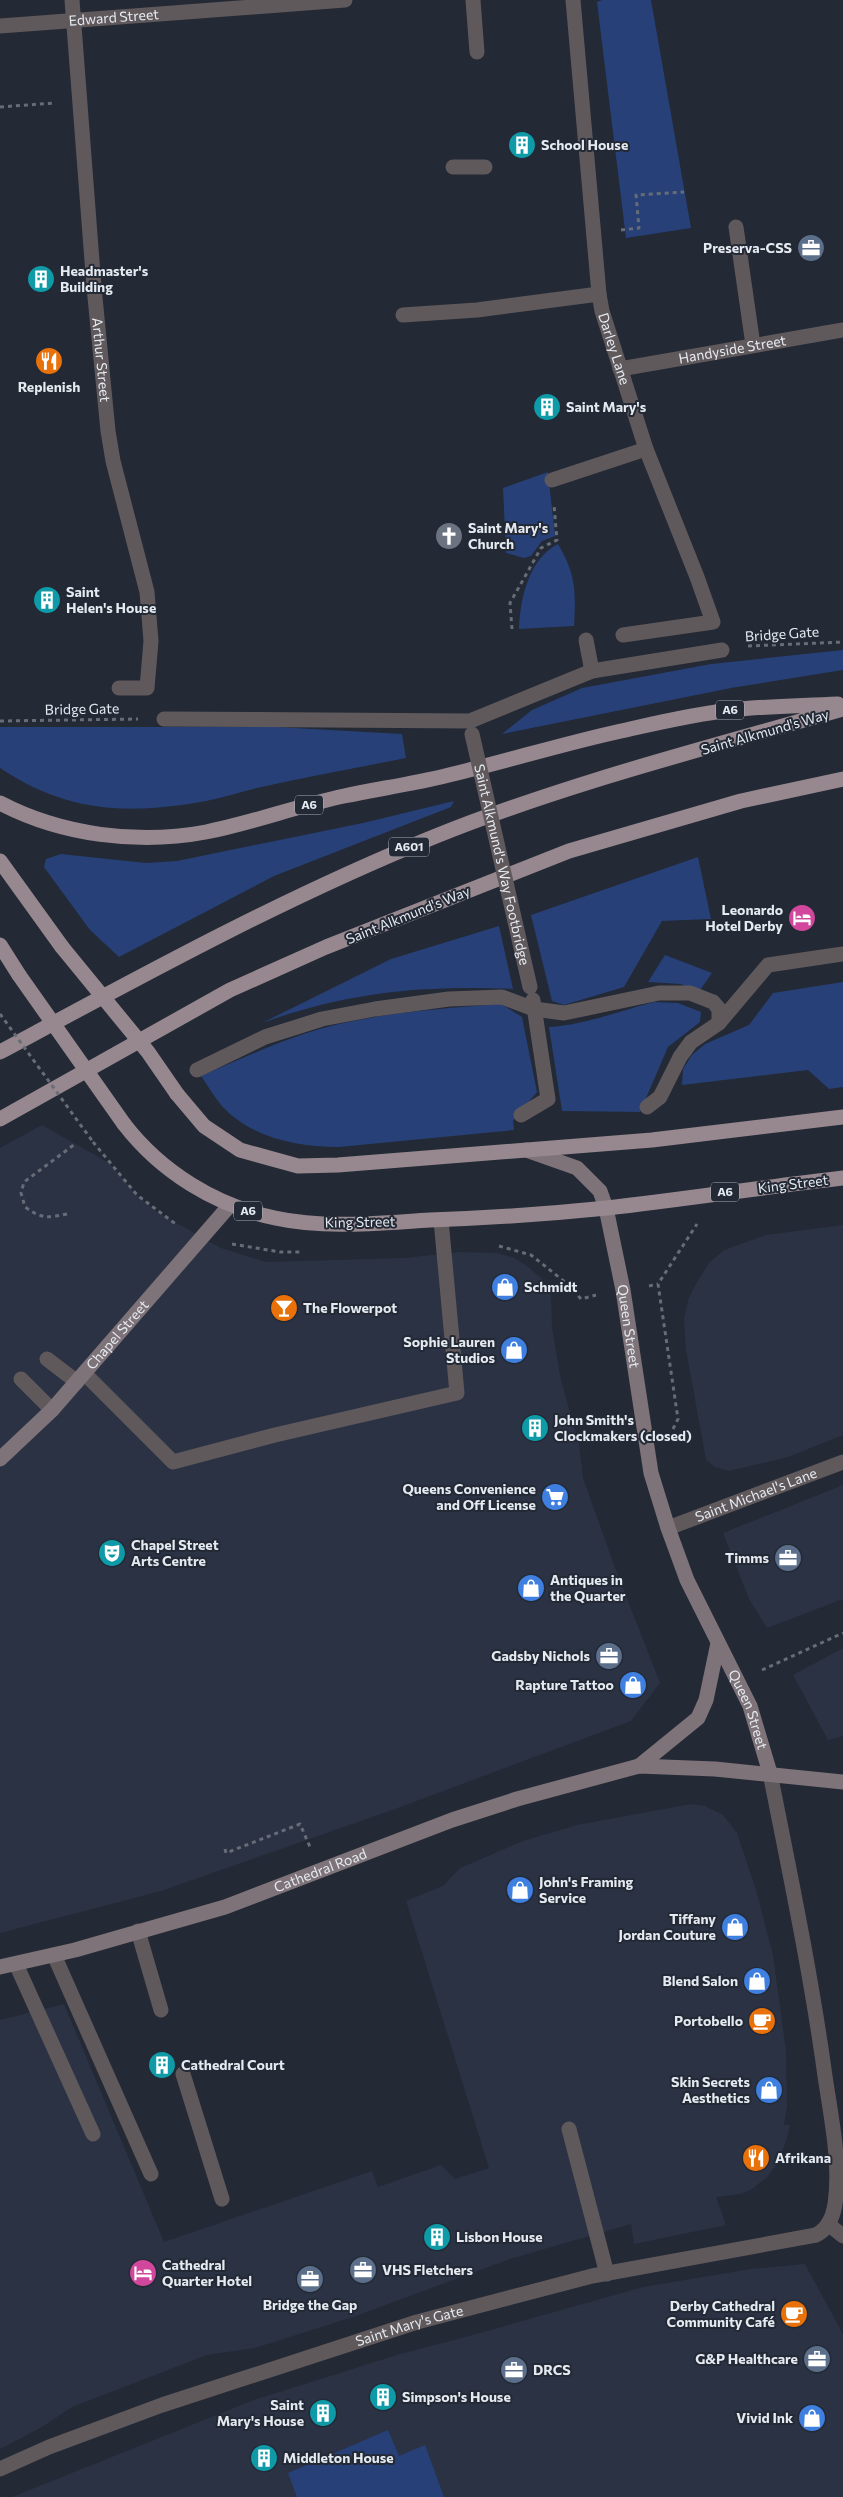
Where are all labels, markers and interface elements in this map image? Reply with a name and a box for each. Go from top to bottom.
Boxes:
street label: Edward Street [68,5,160,29]
building icon: School House [507,130,537,160]
place label: School House [541,136,628,153]
office icon: Preserva-CSS [796,233,826,263]
place label: Preserva-CSS [703,239,792,256]
place label: Headmaster's Building [60,262,149,295]
building icon: Headmaster's Building [26,264,56,294]
street label: Darley Lane [595,310,634,387]
street label: Arthur Street [89,317,114,403]
street label: Handyside Street [677,331,788,367]
restaurant icon: Replenish [34,346,64,376]
place label: Replenish [18,378,80,395]
building icon: Saint Mary's [532,392,562,422]
place label: Saint Mary's [566,398,647,415]
place label: Saint Mary's Church [468,519,549,552]
church icon: Saint Mary's Church [434,521,464,551]
place label: Saint Helen's House [66,583,156,616]
building icon: Saint Helen's House [32,585,62,615]
street label: Bridge Gate [744,622,820,645]
street label: Bridge Gate [45,699,119,718]
road number: A6 [716,700,744,720]
street label: Saint Alkmund's Way [699,705,831,758]
street label: Saint Alkmund's Way Footbridge [471,762,534,967]
road number: A6 [295,796,323,814]
road number: A601 [389,838,429,856]
street label: Saint Alkmund's Way [343,882,472,947]
place label: Leonardo Hotel Derby [705,901,783,934]
hotel icon: Leonardo Hotel Derby [787,903,817,933]
street label: King Street [757,1171,829,1196]
road number: A6 [711,1182,739,1202]
road number: A6 [234,1202,262,1220]
street label: King Street [324,1212,396,1231]
shop icon: Schmidt [490,1272,520,1302]
place label: Schmidt [524,1278,578,1295]
street label: Queen Street [614,1283,644,1369]
bar icon: The Flowerpot [269,1293,299,1323]
street label: Chapel Street [82,1296,152,1373]
place label: The Flowerpot [303,1299,397,1316]
place label: Sophie Lauren Studios [403,1333,495,1366]
shop icon: Sophie Lauren Studios [499,1335,529,1365]
place label: John Smith's Clockmakers (closed) [554,1411,692,1444]
building icon: John Smith's Clockmakers (closed) [520,1413,550,1443]
street label: Saint Michael's Lane [693,1464,819,1525]
place label: Queens Convenience and Off License [402,1480,536,1513]
supermarket icon: Queens Convenience and Off License [540,1482,570,1512]
place label: Chapel Street Arts Centre [131,1536,219,1569]
theatre icon: Chapel Street Arts Centre [97,1538,127,1568]
office icon: Timms [773,1543,803,1573]
place label: Timms [725,1549,769,1566]
place label: Antiques in the Quarter [550,1571,626,1604]
shop icon: Antiques in the Quarter [516,1573,546,1603]
office icon: Gadsby Nichols [594,1641,624,1671]
place label: Gadsby Nichols [491,1647,590,1664]
street label: Queen Street [725,1667,772,1752]
shop icon: Rapture Tattoo [618,1670,648,1700]
place label: Rapture Tattoo [515,1676,614,1693]
street label: Cathedral Road [271,1845,369,1895]
place label: John's Framing Service [539,1873,634,1906]
shop icon: John's Framing Service [505,1875,535,1905]
place label: Tiffany Jordan Couture [618,1910,716,1943]
shop icon: Tiffany Jordan Couture [720,1912,750,1942]
shop icon: Blend Salon [742,1966,772,1996]
place label: Blend Salon [663,1972,738,1989]
cafe icon: Portobello [747,2006,777,2036]
place label: Portobello [674,2012,743,2029]
building icon: Cathedral Court [147,2050,177,2080]
place label: Cathedral Court [181,2056,285,2073]
place label: Skin Secrets Aesthetics [671,2073,750,2106]
shop icon: Skin Secrets Aesthetics [754,2075,784,2105]
restaurant icon: Afrikana [741,2143,771,2173]
place label: Afrikana [775,2149,831,2166]
building icon: Lisbon House [422,2222,452,2252]
place label: Lisbon House [456,2228,543,2245]
office icon: VHS Fletchers [348,2255,378,2285]
place label: Cathedral Quarter Hotel [162,2256,252,2289]
hotel icon: Cathedral Quarter Hotel [128,2258,158,2288]
place label: VHS Fletchers [382,2261,473,2278]
office icon: Bridge the Gap [295,2264,325,2294]
place label: Bridge the Gap [263,2296,357,2313]
place label: Derby Cathedral Community Café [667,2297,775,2330]
cafe icon: Derby Cathedral Community Café [779,2299,809,2329]
street label: Saint Mary's Gate [353,2301,465,2349]
office icon: G&P Healthcare [802,2344,832,2374]
place label: G&P Healthcare [695,2350,798,2367]
office icon: DRCS [499,2355,529,2385]
place label: DRCS [533,2361,571,2378]
building icon: Simpson's House [368,2382,398,2412]
place label: Simpson's House [402,2388,511,2405]
place label: Saint Mary's House [217,2396,304,2429]
building icon: Saint Mary's House [308,2398,338,2428]
shop icon: Vivid Ink [797,2403,827,2433]
place label: Vivid Ink [736,2409,793,2426]
building icon: Middleton House [249,2443,279,2473]
place label: Middleton House [283,2449,394,2466]

